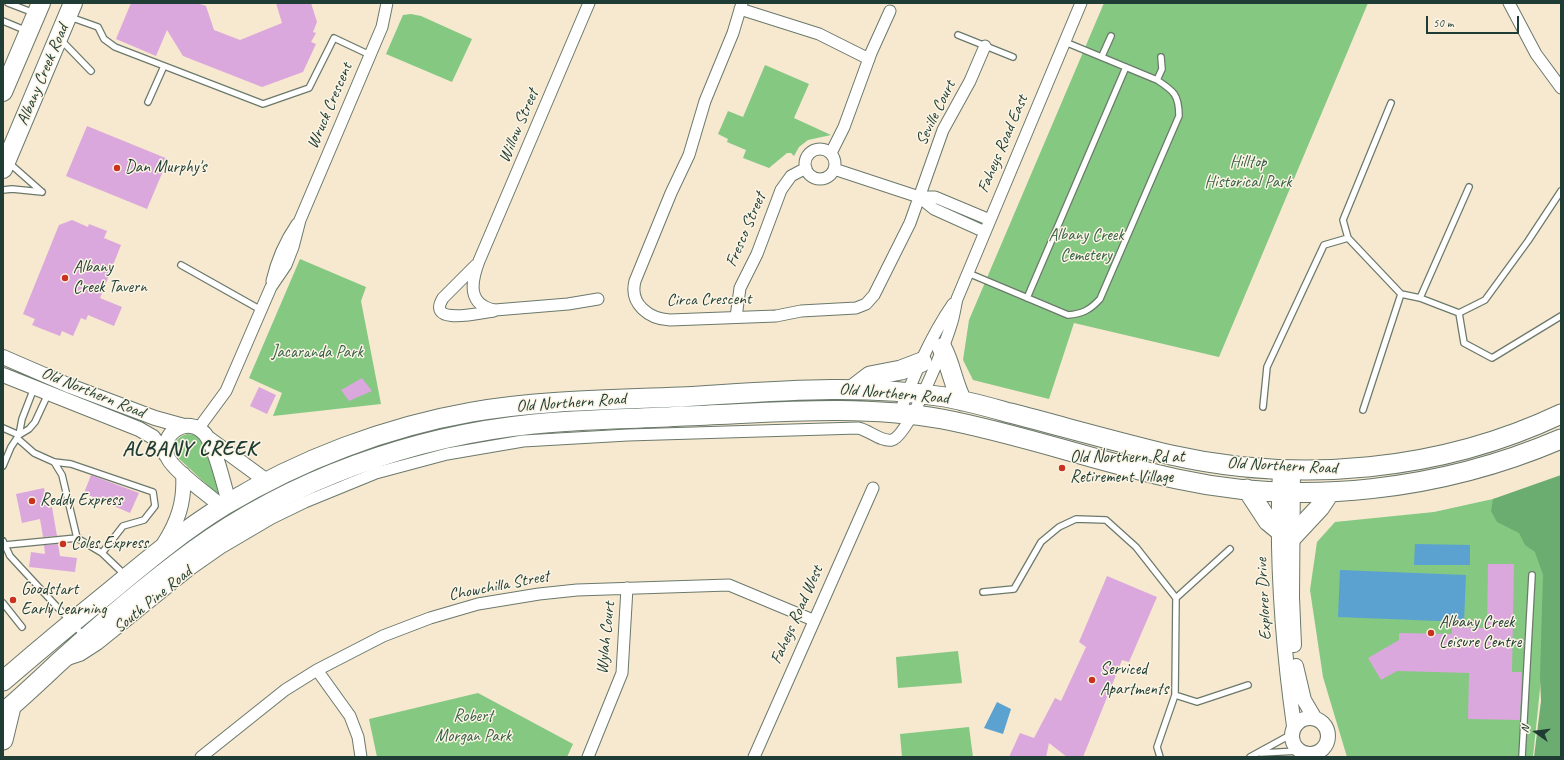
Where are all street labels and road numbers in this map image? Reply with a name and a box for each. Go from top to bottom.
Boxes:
street label: Albany Creek Road [13,21,73,129]
street label: Wruck Crescent [303,60,357,152]
street label: Seville Court [912,77,960,149]
street label: Willow Street [494,86,544,166]
street label: Faheys Road East [973,92,1033,196]
street label: Fresco Street [721,190,771,270]
street label: Circa Crescent [666,289,752,311]
street label: Old Northern Road [38,363,148,423]
street label: Old Northern Road [838,379,950,409]
street label: Old Northern Road [515,389,627,417]
street label: Old Northern Road [1227,453,1337,479]
street label: Explorer Drive [1252,557,1276,641]
street label: South Pine Road [110,562,196,638]
street label: Faheys Road West [766,563,828,667]
street label: Chowchilla Street [447,566,551,606]
street label: Wylah Court [592,601,620,675]

